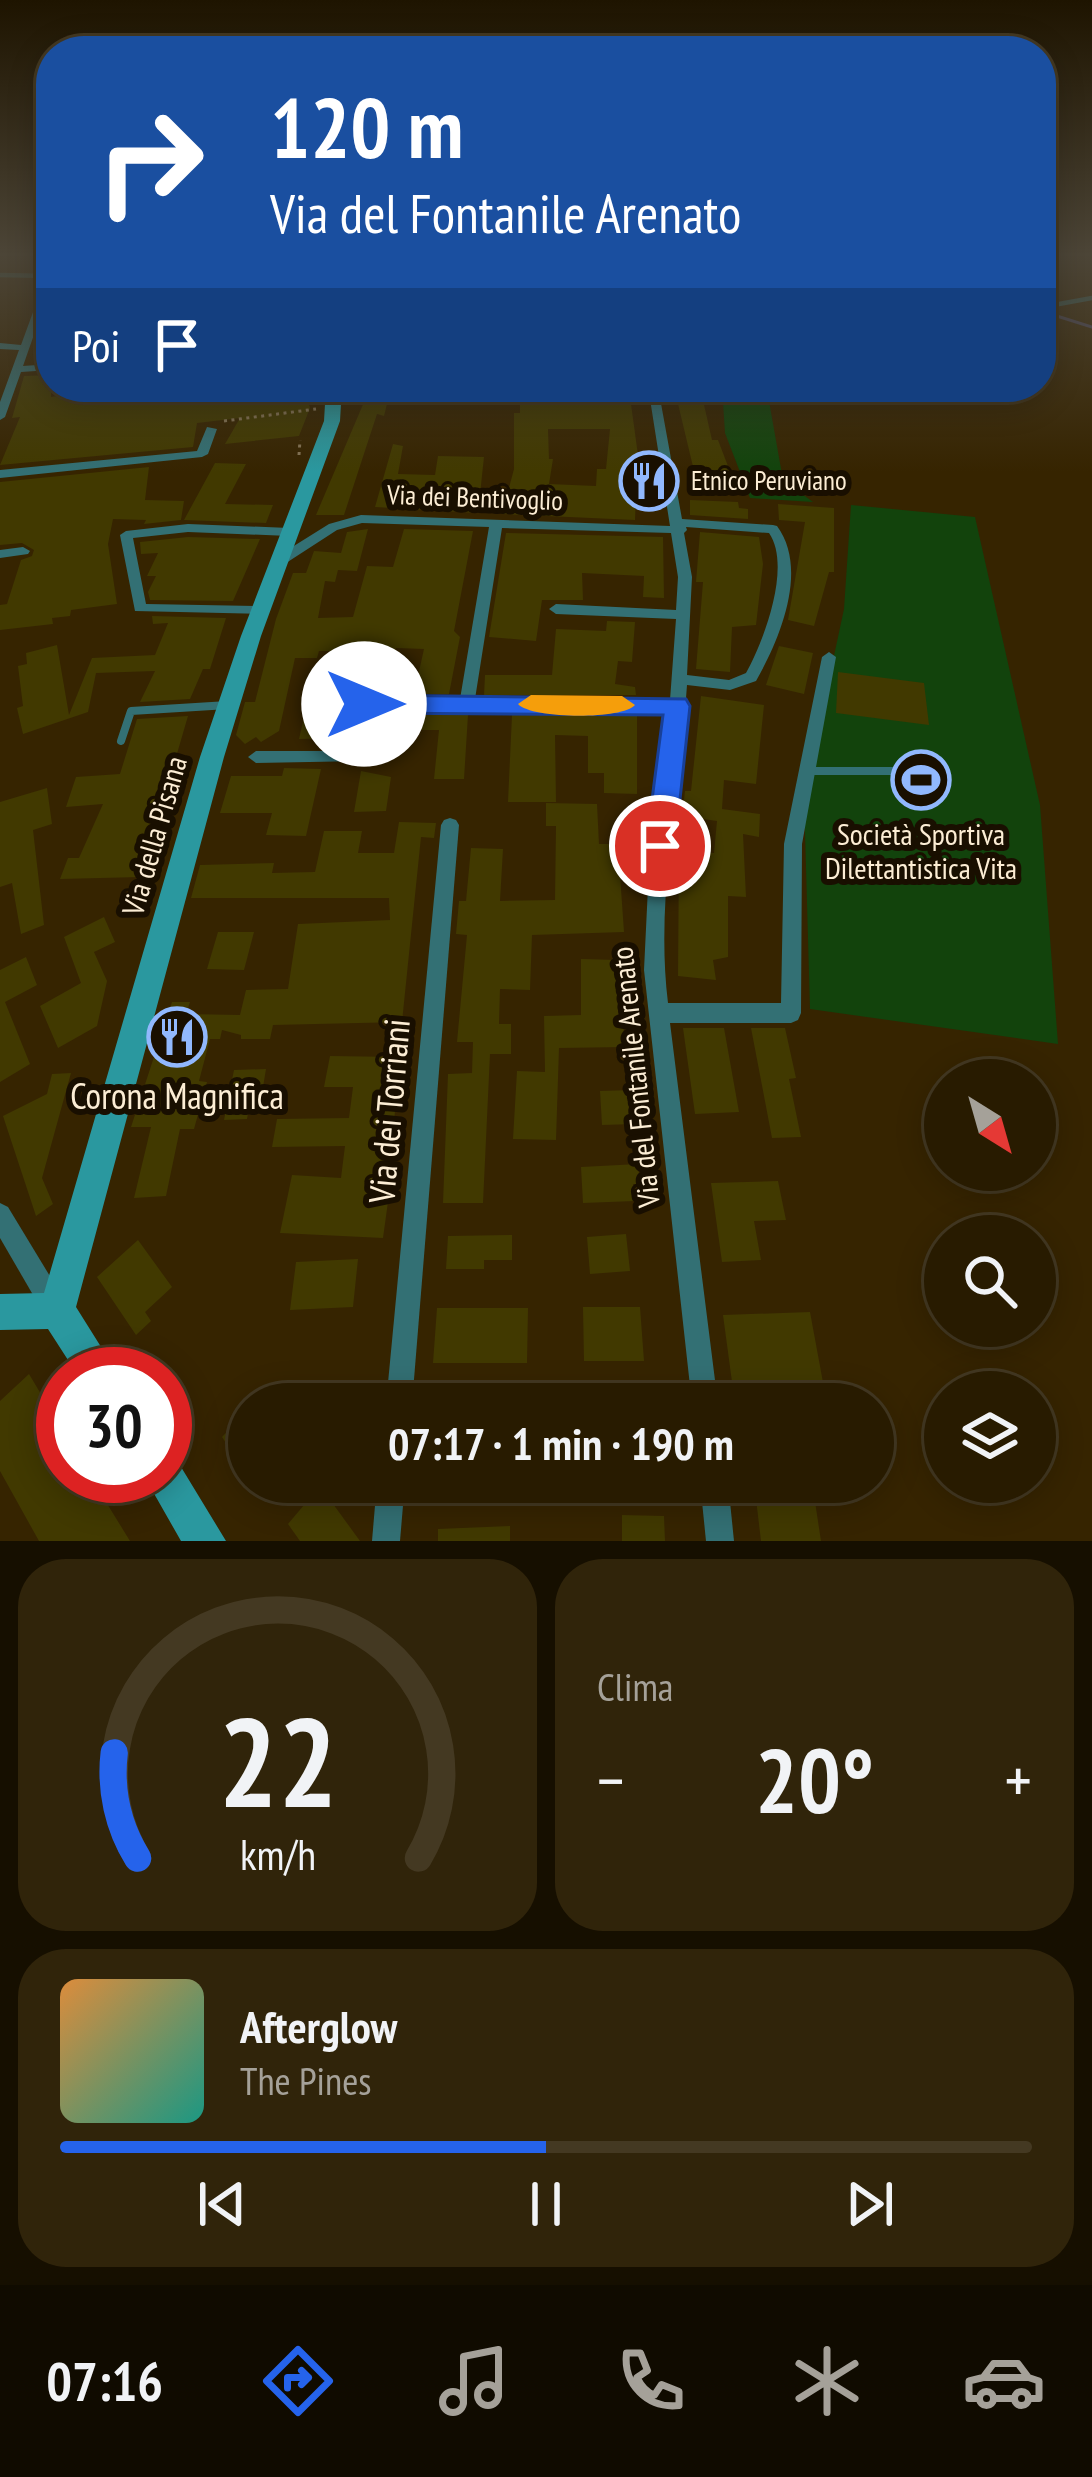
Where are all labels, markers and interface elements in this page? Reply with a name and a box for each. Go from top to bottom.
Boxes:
text: 120 m [270,72,463,181]
icon: right [72,84,228,240]
text: Via del Fontanile Arenato [270,178,741,248]
icon: arrive [144,312,210,378]
text: Poi [72,316,120,374]
restaurant icon: Etnico Peruviano [618,450,680,512]
place label: Etnico Peruviano [691,463,847,497]
street label: Via dei Bentivoglio [386,477,564,517]
position arrow [301,641,427,767]
sports icon: Società Sportiva Dilettantistica Vita [890,749,952,811]
street label: Via della Pisana [112,751,195,921]
pin [609,795,711,897]
icon: arrive [627,813,693,879]
place label: Società Sportiva Dilettantistica Vita [825,814,1017,887]
street label: Via del Fontanile Arenato [601,945,668,1210]
restaurant icon: Corona Magnifica [146,1006,208,1068]
street label: Via dei Torriani [357,1017,420,1206]
north arrow [924,1059,1056,1191]
map controls [924,1059,1056,1503]
place label: Corona Magnifica [70,1072,284,1119]
button: search [924,1215,1056,1347]
speed limit sign: 30 [36,1347,192,1503]
button: layers [924,1371,1056,1503]
text: 07:17 · 1 min · 190 m [388,1414,734,1472]
text: Clima [597,1661,673,1712]
text: 22 [218,1680,337,1841]
text: 20° [755,1721,874,1838]
text: − [597,1737,624,1822]
text: + [1005,1737,1032,1822]
text: km/h [239,1826,316,1882]
text: Afterglow [240,1997,397,2055]
text: The Pines [240,2055,371,2106]
icon: previous [189,2171,255,2237]
icon: pause [513,2171,579,2237]
icon: next [837,2171,903,2237]
icon: directions [256,2339,340,2423]
icon: music [432,2339,516,2423]
icon: phone [609,2339,693,2423]
icon: climate [785,2339,869,2423]
icon: car [962,2339,1046,2423]
text: 07:16 [46,2346,163,2416]

